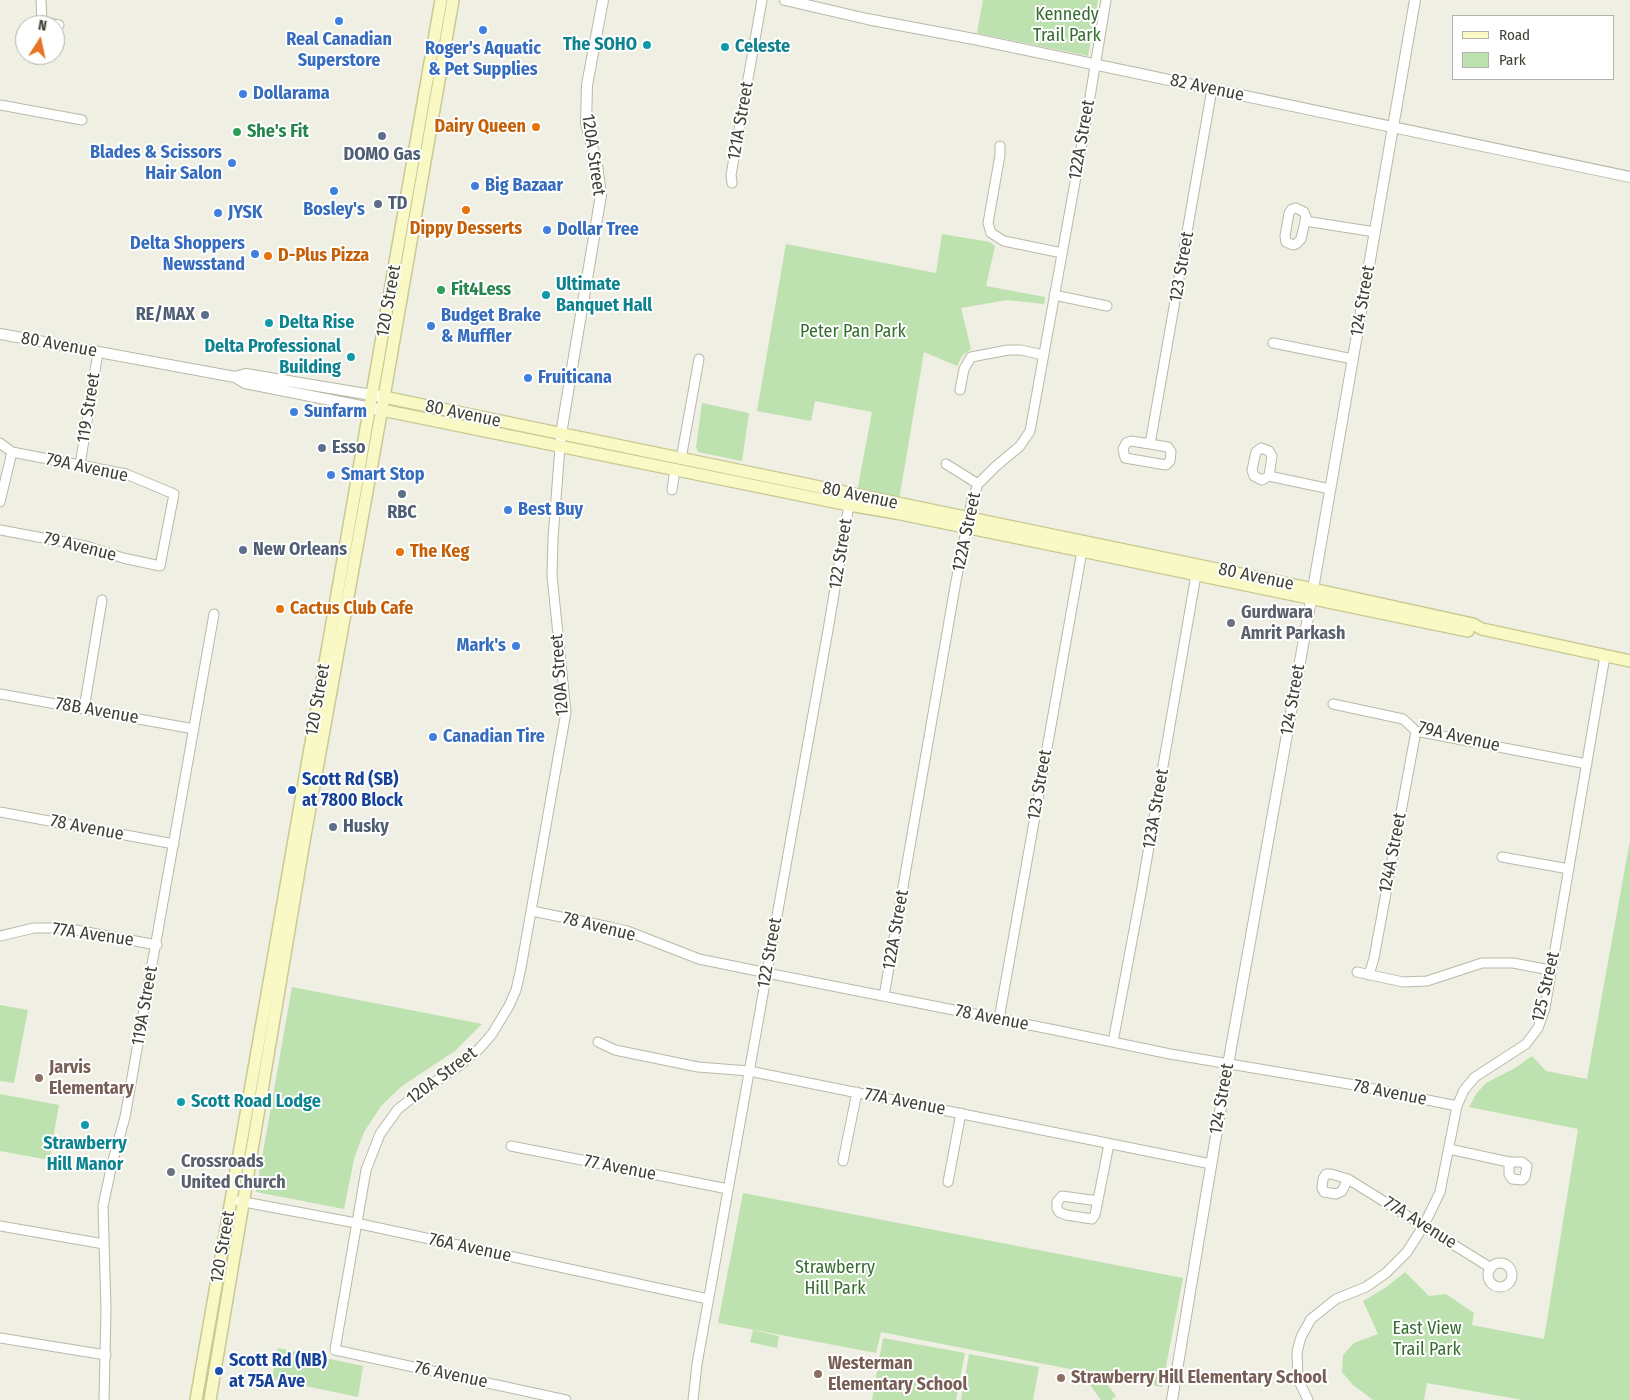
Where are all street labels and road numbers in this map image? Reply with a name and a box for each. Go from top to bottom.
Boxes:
street label: 82 Avenue [1168,70,1246,106]
street label: 121A Street [723,80,759,162]
street label: 122A Street [1064,98,1100,182]
street label: 120A Street [577,113,609,197]
street label: 123 Street [1165,230,1199,304]
street label: 120 Street [372,263,406,339]
street label: 124 Street [1346,264,1380,338]
street label: 80 Avenue [19,328,99,362]
street label: 119 Street [73,371,105,445]
street label: 80 Avenue [423,395,503,433]
street label: 79A Avenue [44,449,130,487]
street label: 80 Avenue [820,477,900,515]
street label: 122A Street [948,490,986,574]
street label: 122 Street [825,517,857,591]
street label: 79 Avenue [41,528,119,566]
street label: 80 Avenue [1216,558,1296,596]
street label: 120A Street [546,633,574,717]
street label: 120 Street [301,662,335,738]
street label: 124 Street [1276,663,1310,737]
street label: 78B Avenue [54,693,140,729]
street label: 79A Avenue [1416,717,1502,757]
street label: 123 Street [1023,748,1057,822]
street label: 123A Street [1138,767,1174,851]
street label: 78 Avenue [48,810,126,846]
street label: 124A Street [1375,811,1411,895]
street label: 122A Street [878,888,914,972]
street label: 78 Avenue [560,908,638,946]
street label: 122 Street [753,916,787,990]
street label: 77A Avenue [51,919,135,951]
street label: 125 Street [1527,950,1565,1024]
street label: 119A Street [127,965,163,1047]
street label: 78 Avenue [953,1000,1031,1036]
street label: 120A Street [403,1043,481,1109]
street label: 124 Street [1205,1062,1239,1136]
street label: 78 Avenue [1351,1075,1429,1111]
street label: 77A Avenue [863,1084,947,1120]
street label: 77 Avenue [582,1150,658,1186]
street label: 77A Avenue [1380,1192,1460,1254]
street label: 120 Street [206,1209,240,1285]
street label: 76A Avenue [427,1229,513,1267]
street label: 76 Avenue [413,1357,489,1393]

